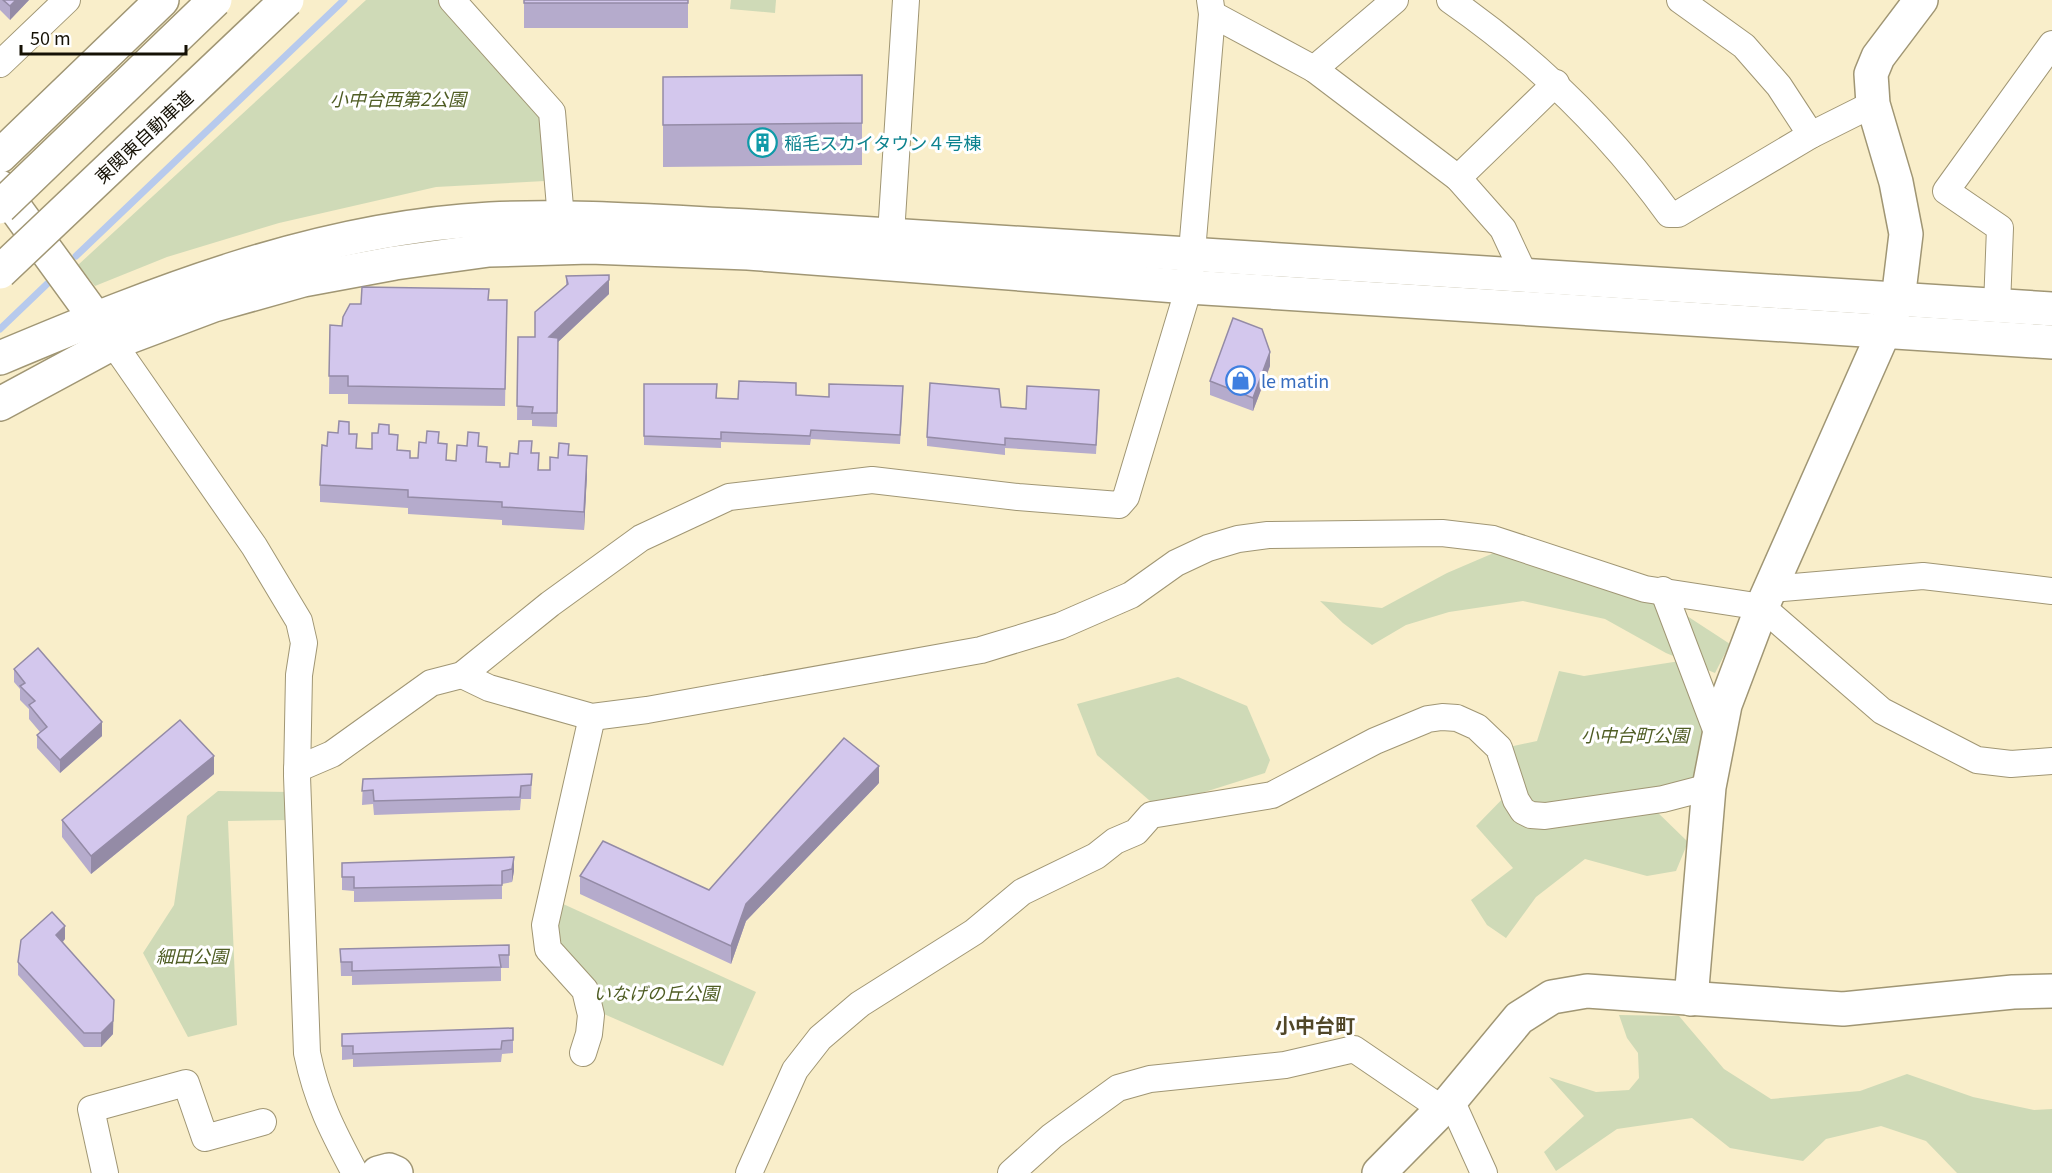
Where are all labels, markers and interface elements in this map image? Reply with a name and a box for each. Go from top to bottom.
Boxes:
scale bar [21,18,186,56]
text: 50 m [30,24,71,50]
street label: 東関東自動車道 [88,84,198,188]
park label: 小中台西第2公園 [330,85,469,111]
building icon: 稲毛スカイタウン４号棟 [747,126,779,158]
place label: 稲毛スカイタウン４号棟 [784,129,981,155]
shop icon: le matin [1224,364,1256,396]
place label: le matin [1261,367,1329,393]
park label: 小中台町公園 [1581,721,1692,747]
park label: 細田公園 [156,942,231,968]
park label: いなげの丘公園 [593,979,722,1005]
district label: 小中台町 [1275,1010,1355,1039]

